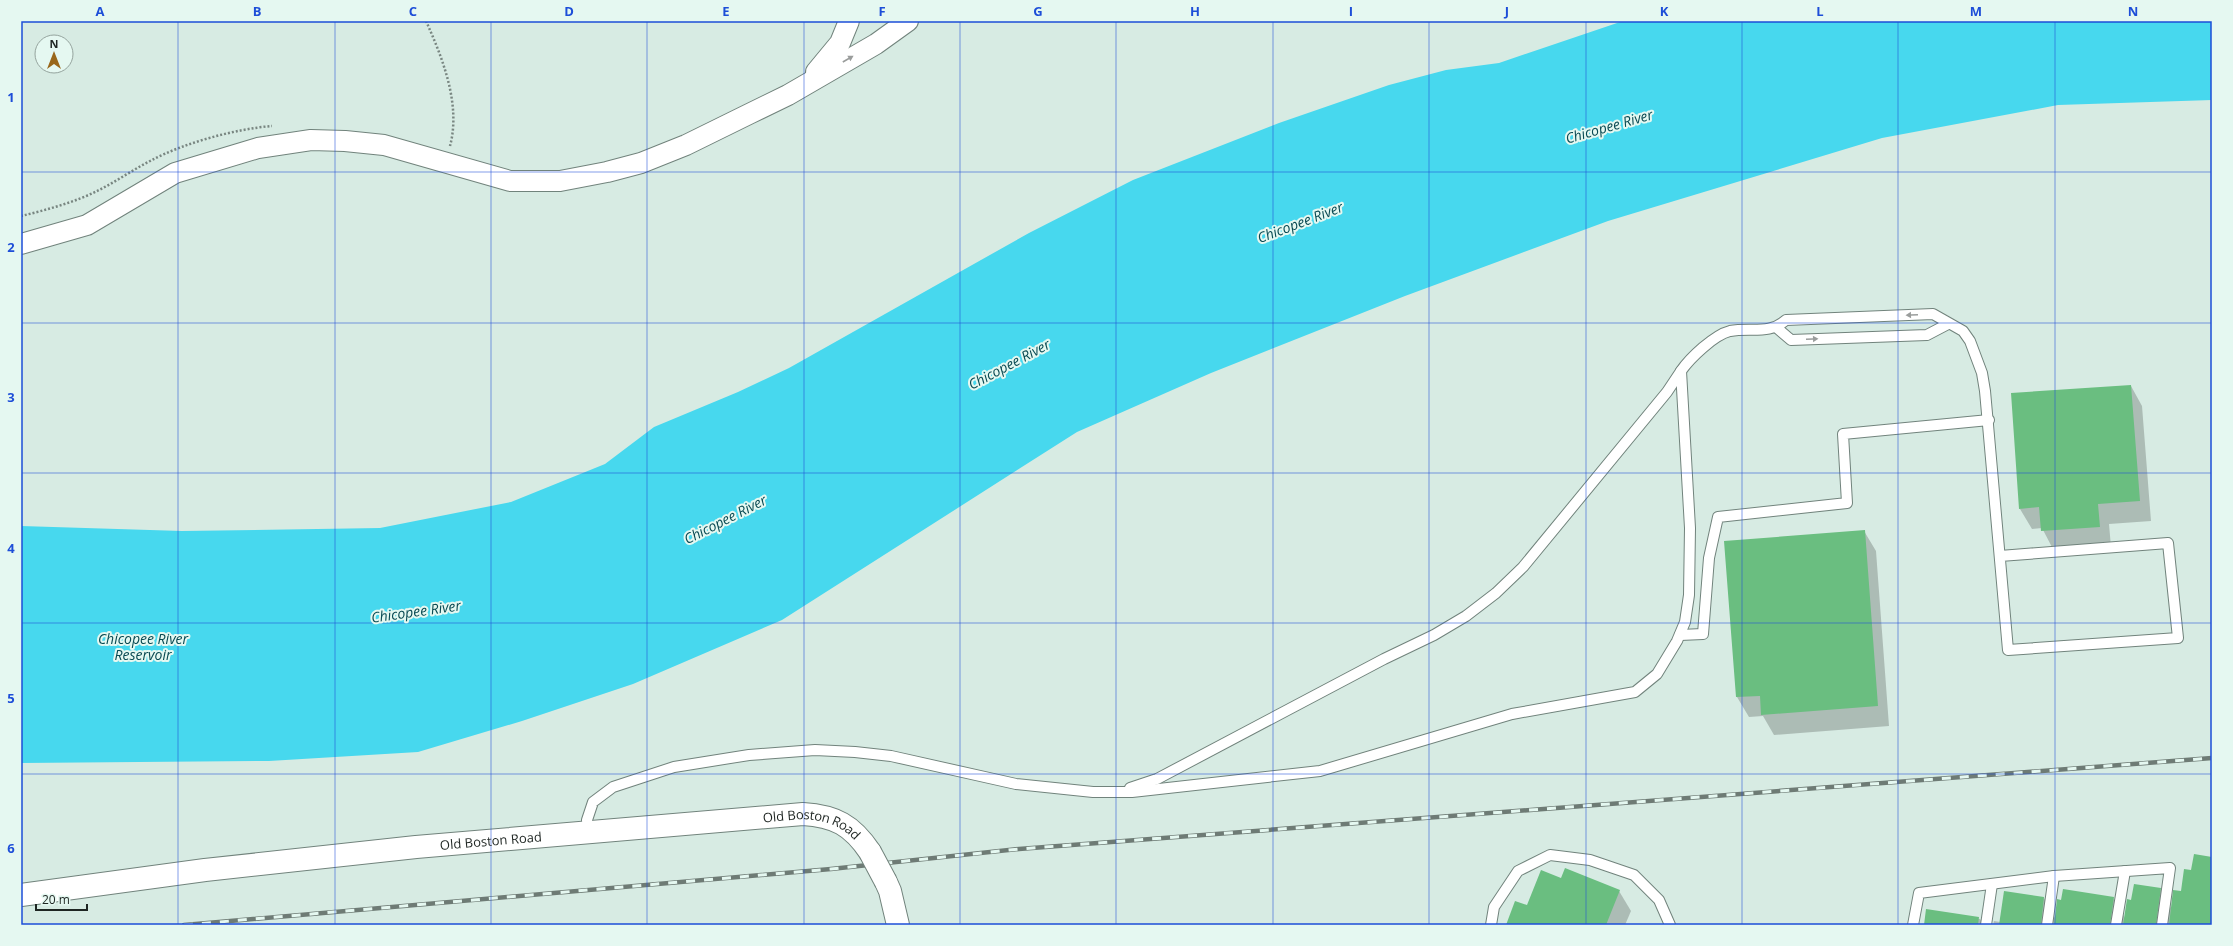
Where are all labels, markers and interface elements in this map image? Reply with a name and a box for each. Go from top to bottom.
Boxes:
text: A [96,2,105,20]
text: B [253,2,262,20]
text: C [409,2,417,20]
text: D [564,2,574,20]
text: E [722,2,730,20]
text: F [878,2,886,20]
text: G [1033,2,1043,20]
text: H [1190,2,1200,20]
text: I [1349,2,1353,20]
text: J [1504,2,1509,20]
text: K [1660,2,1669,20]
text: L [1816,2,1824,20]
text: M [1970,2,1982,20]
text: N [2128,2,2138,20]
north arrow [34,34,74,74]
text: N [50,36,58,51]
one-way arrow [842,56,854,63]
text: 1 [7,88,15,106]
water label: Chicopee River [1563,104,1655,148]
water label: Chicopee River [1254,197,1346,247]
text: 2 [7,238,15,256]
one-way arrow [1906,312,1918,319]
water label: Chicopee River [965,334,1054,394]
one-way arrow [1806,336,1818,343]
text: 3 [7,388,15,406]
water label: Chicopee River [680,490,770,548]
text: 4 [7,539,15,557]
water label: Chicopee River [370,595,462,627]
water label: Chicopee River Reservoir [98,629,189,664]
text: 5 [7,689,15,707]
street label: Old Boston Road [762,805,865,843]
street label: Old Boston Road [439,827,542,854]
text: 6 [7,839,15,857]
scale bar [36,886,87,912]
text: 20 m [42,891,70,908]

